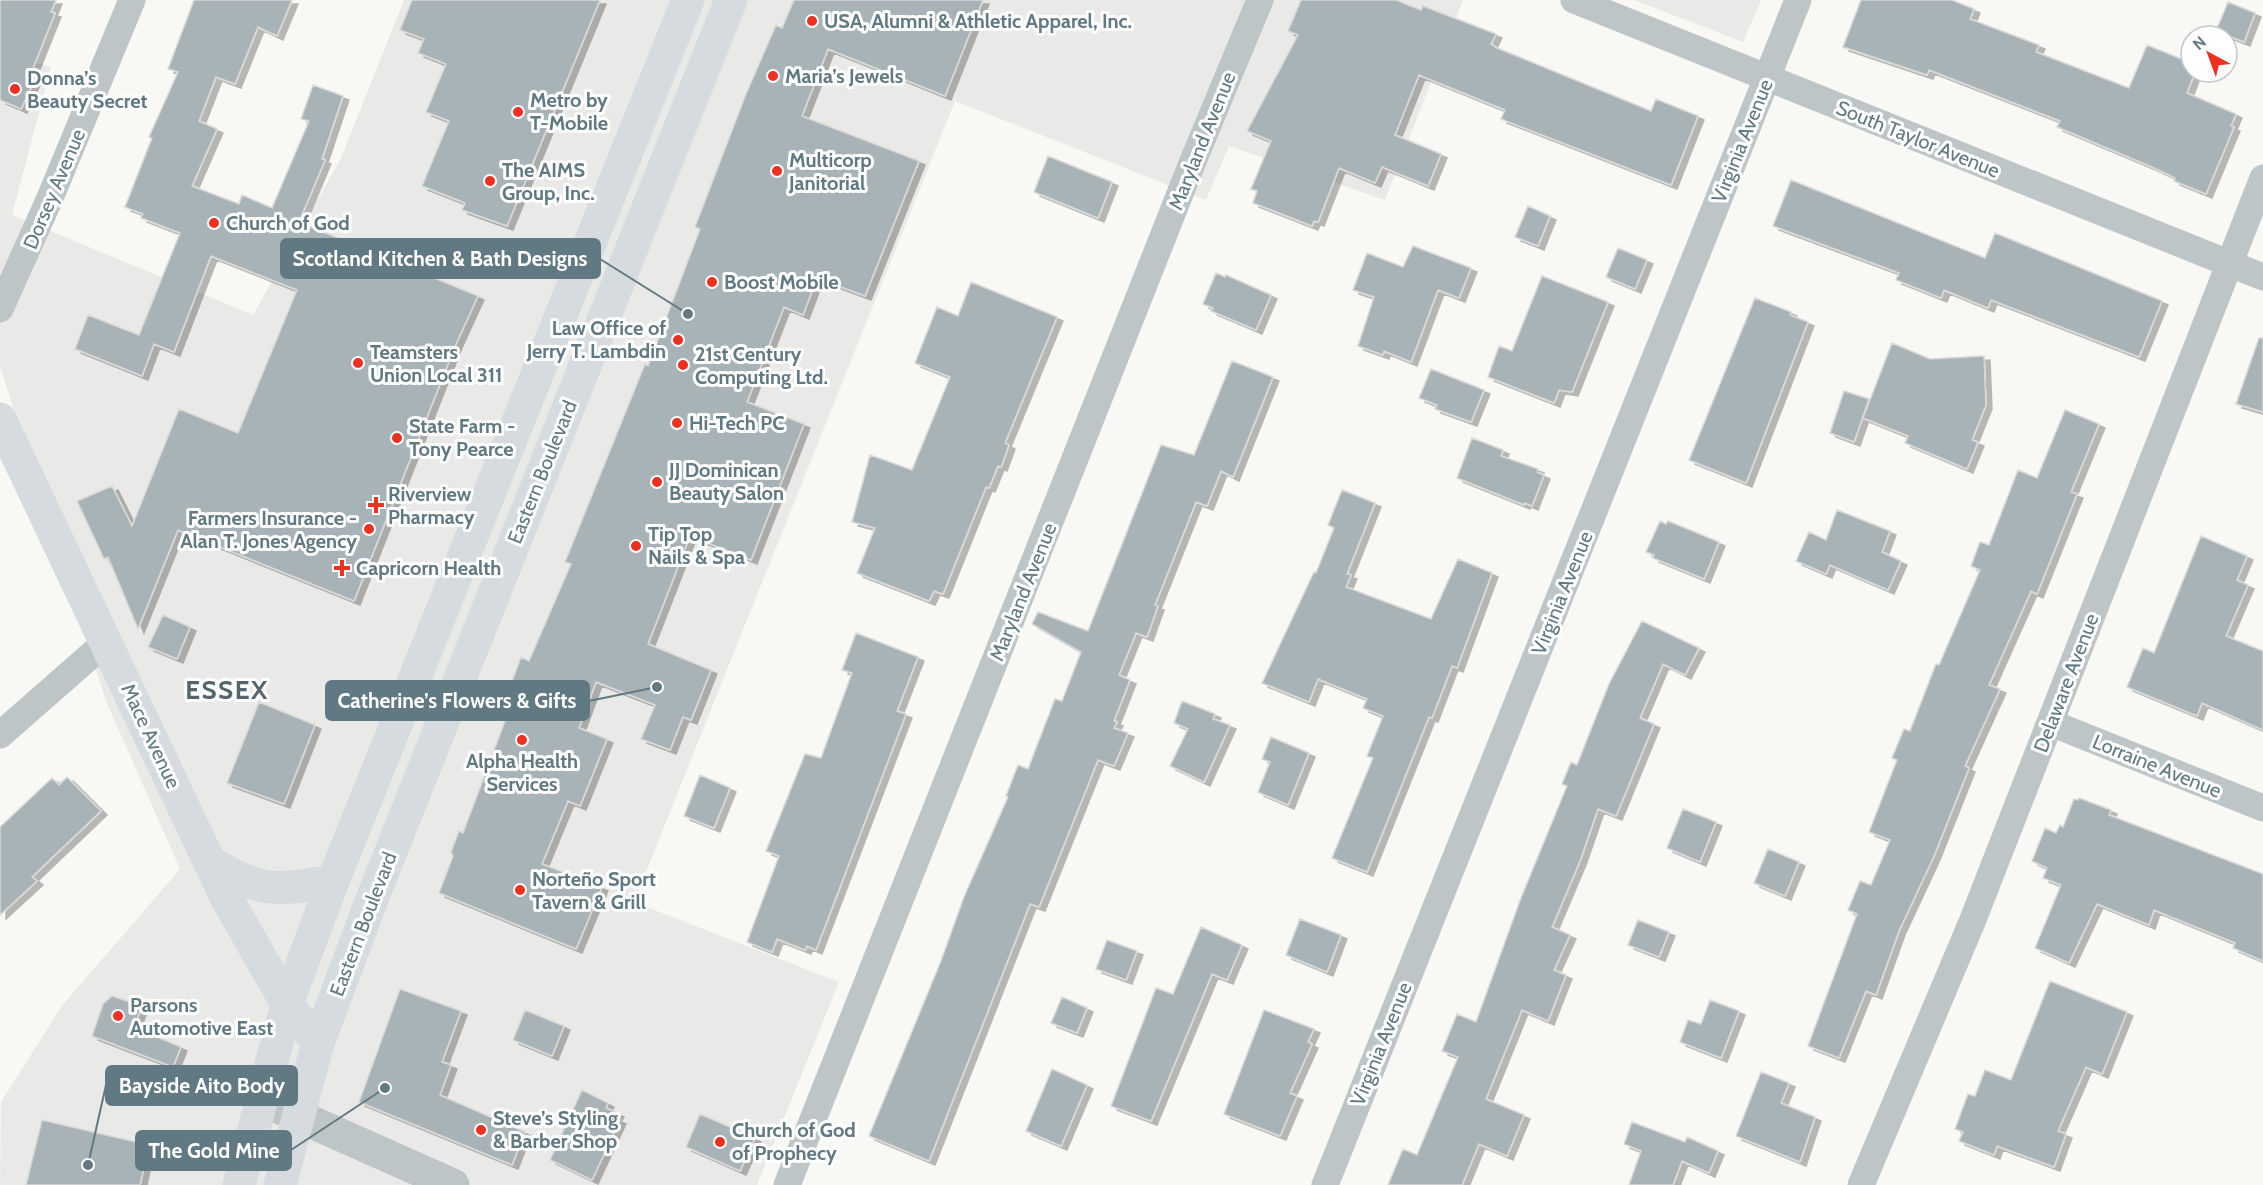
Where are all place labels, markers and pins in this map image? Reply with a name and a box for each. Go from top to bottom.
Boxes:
place label: USA, Alumni & Athletic Apparel, Inc. [824,9,1132,33]
marker: USA, Alumni & Athletic Apparel, Inc. [805,14,819,28]
place label: Maria’s Jewels [785,64,903,88]
place label: Donna’s Beauty Secret [27,66,148,113]
marker: Maria’s Jewels [766,69,780,83]
marker: Donna’s Beauty Secret [8,82,22,96]
place label: Metro by T-Mobile [530,88,608,135]
marker: Metro by T-Mobile [511,105,525,119]
place label: Multicorp Janitorial [788,148,872,195]
place label: The AIMS Group, Inc. [502,158,595,205]
marker: Multicorp Janitorial [770,164,784,178]
marker: The AIMS Group, Inc. [483,174,497,188]
place label: Church of God [226,211,350,235]
marker: Church of God [207,216,221,230]
callout: Scotland Kitchen & Bath Designs [281,239,600,278]
place label: Boost Mobile [724,270,839,294]
marker: Boost Mobile [705,275,719,289]
place label: Law Office of Jerry T. Lambdin [526,316,666,363]
marker: Law Office of Jerry T. Lambdin [671,333,685,347]
place label: Teamsters Union Local 311 [370,340,502,387]
place label: 21st Century Computing Ltd. [695,342,828,389]
marker: Teamsters Union Local 311 [351,356,365,370]
marker: 21st Century Computing Ltd. [676,358,690,372]
place label: Hi-Tech PC [689,411,784,435]
place label: State Farm - Tony Pearce [409,414,515,461]
marker: Hi-Tech PC [670,416,684,430]
marker: State Farm - Tony Pearce [390,431,404,445]
place label: JJ Dominican Beauty Salon [668,458,784,505]
marker: JJ Dominican Beauty Salon [650,475,664,489]
place label: Riverview Pharmacy [388,482,475,529]
marker: Riverview Pharmacy [369,498,383,512]
place label: Farmers Insurance - Alan T. Jones Agency [180,506,357,553]
marker: Farmers Insurance - Alan T. Jones Agency [362,522,376,536]
place label: Tip Top Nails & Spa [648,522,745,569]
marker: Tip Top Nails & Spa [629,539,643,553]
place label: Capricorn Health [356,556,501,580]
marker: Capricorn Health [333,559,351,577]
callout: Catherine’s Flowers & Gifts [326,681,589,720]
marker: Alpha Health Services [515,733,529,747]
place label: Alpha Health Services [466,749,578,796]
place label: Norteño Sport Tavern & Grill [532,867,656,914]
marker: Norteño Sport Tavern & Grill [513,883,527,897]
place label: Parsons Automotive East [130,993,273,1040]
marker: Parsons Automotive East [111,1009,125,1023]
callout: Bayside Aito Body [106,1066,297,1105]
place label: Steve’s Styling & Barber Shop [493,1106,618,1153]
place label: Church of God of Prophecy [732,1118,856,1165]
marker: Steve’s Styling & Barber Shop [474,1123,488,1137]
callout: The Gold Mine [136,1131,291,1170]
marker: Church of God of Prophecy [713,1135,727,1149]

